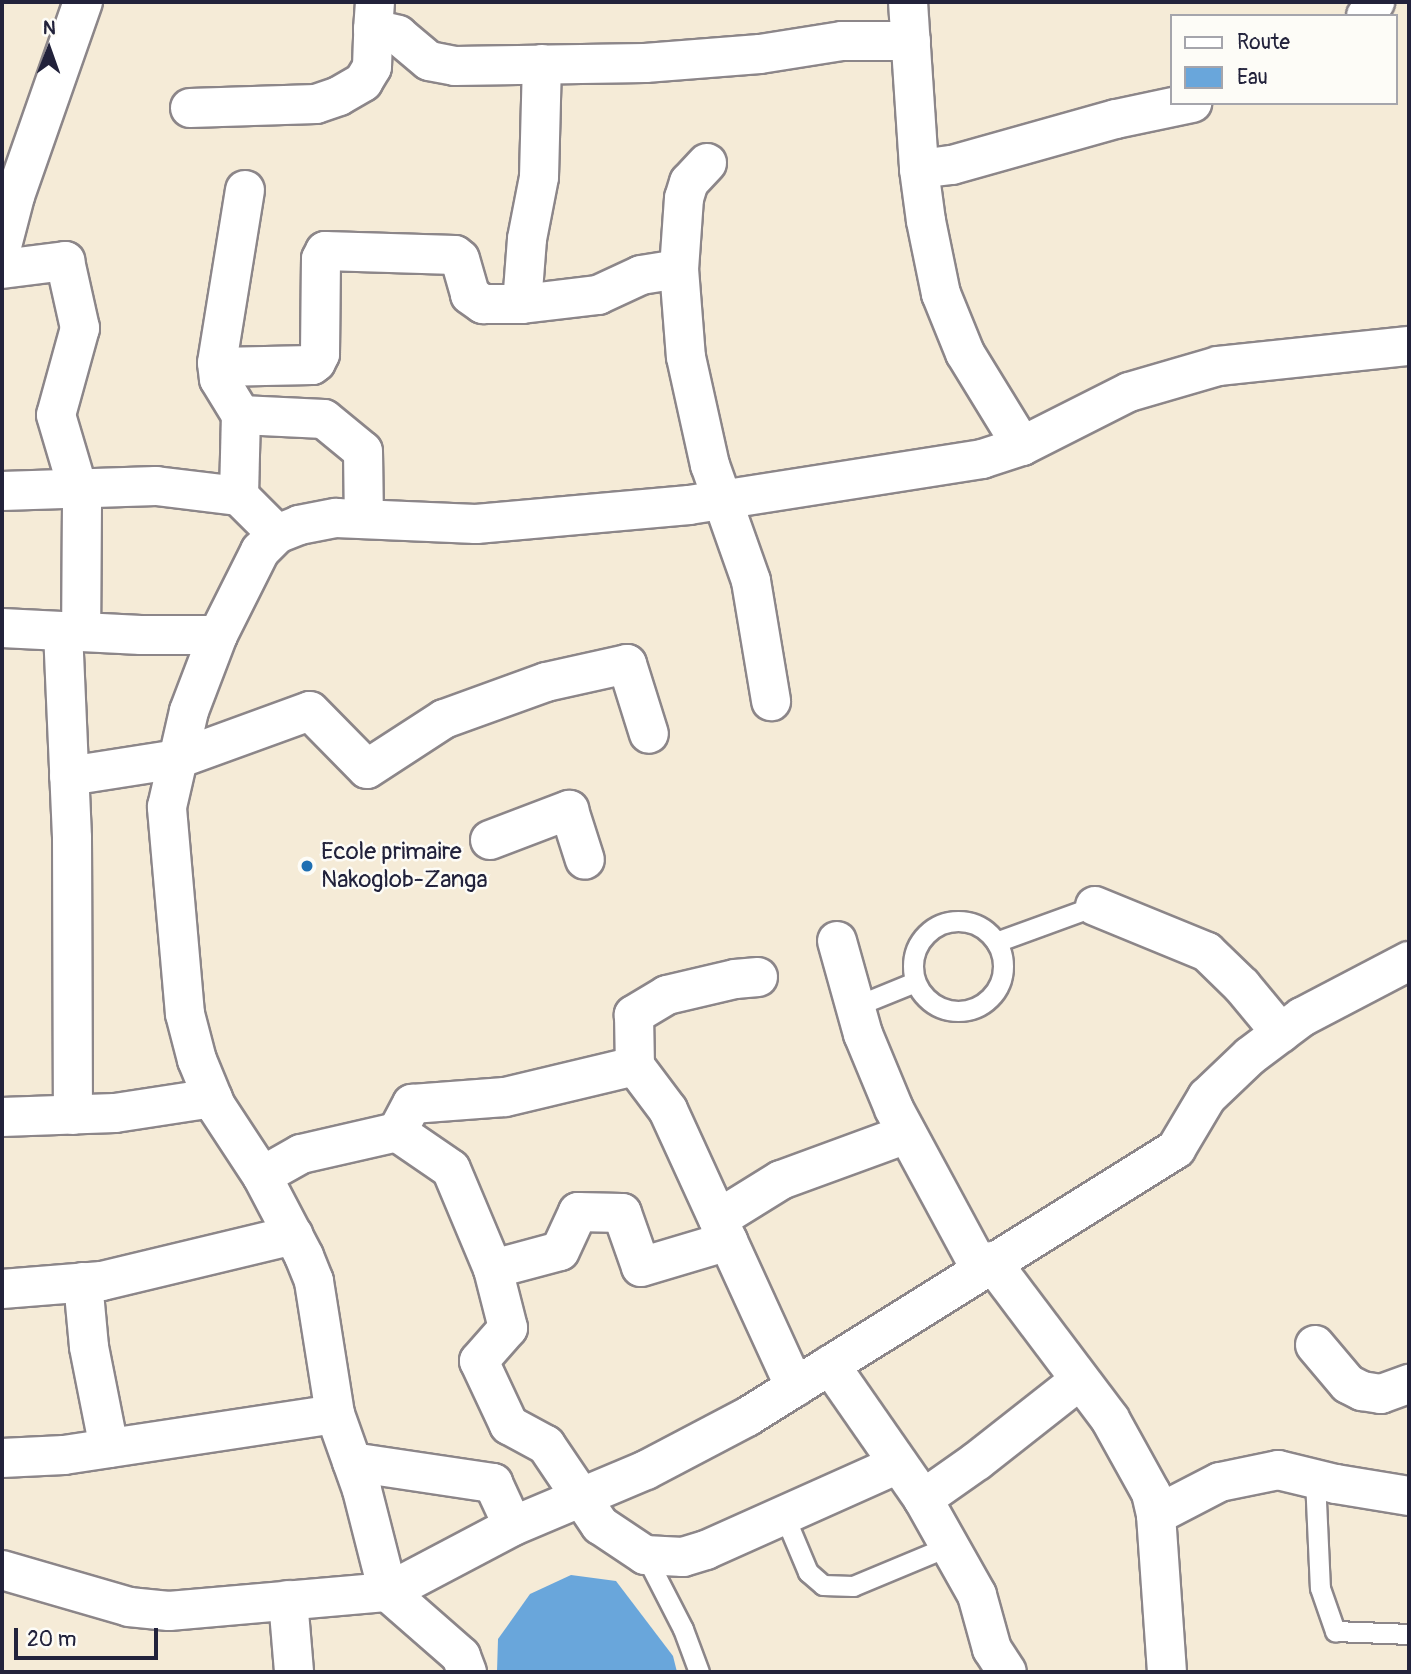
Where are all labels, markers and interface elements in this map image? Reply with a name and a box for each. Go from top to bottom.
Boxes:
north arrow [14,14,84,84]
legend [1170,14,1397,105]
text: N [43,16,56,40]
text: Route [1237,29,1290,56]
text: Eau [1237,64,1268,91]
place label: Ecole primaire Nakoglob-Zanga [321,838,488,894]
marker: Ecole primaire Nakoglob-Zanga [299,858,315,874]
scale bar [18,1614,161,1658]
text: 20 m [27,1626,76,1653]

